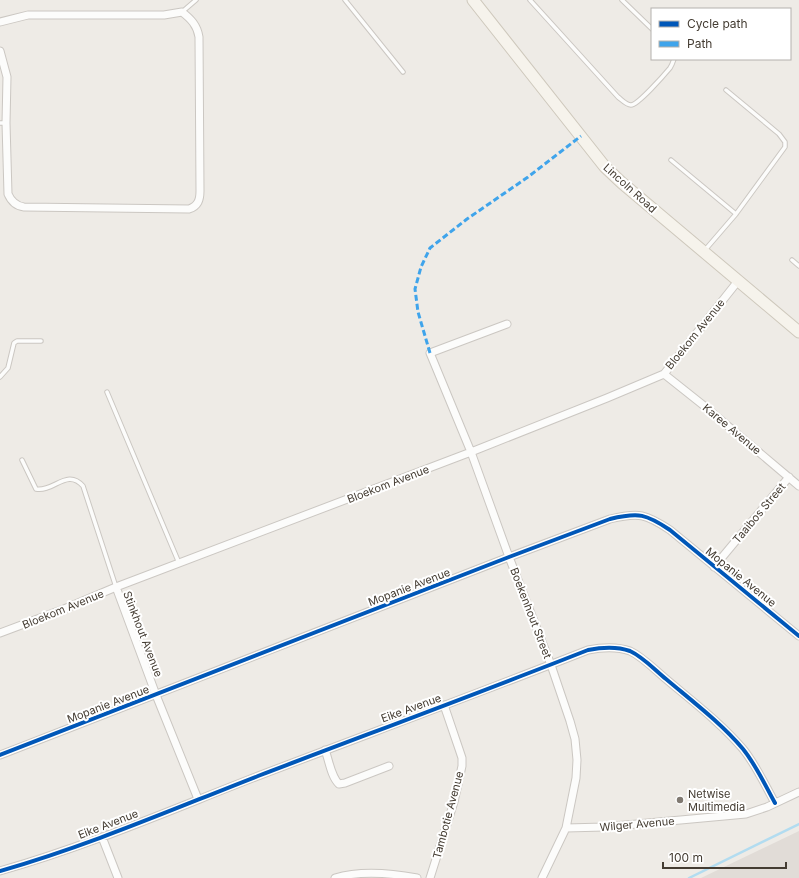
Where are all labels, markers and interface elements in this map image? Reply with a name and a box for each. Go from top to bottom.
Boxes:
legend [651,8,791,60]
text: Cycle path [687,16,748,31]
text: Path [687,36,712,51]
street label: Lincoln Road [600,160,660,216]
street label: Bloekom Avenue [662,296,728,372]
street label: Karee Avenue [700,400,764,458]
street label: Bloekom Avenue [345,462,431,506]
street label: Taaibos Street [730,480,789,546]
street label: Mopanie Avenue [703,544,779,610]
street label: Mopanie Avenue [366,565,452,609]
street label: Boekenhout Street [507,566,555,661]
street label: Bloekom Avenue [20,586,106,632]
street label: Stinkhout Avenue [120,589,166,679]
street label: Mopanie Avenue [65,682,151,726]
street label: Eike Avenue [379,691,443,725]
street label: Tambotie Avenue [430,770,466,860]
place label: Netwise Multimedia [688,787,745,814]
marker: Netwise Multimedia [675,795,685,805]
street label: Eike Avenue [76,806,140,842]
street label: Wilger Avenue [599,814,675,834]
scale bar [663,844,786,870]
text: 100 m [669,850,703,865]

